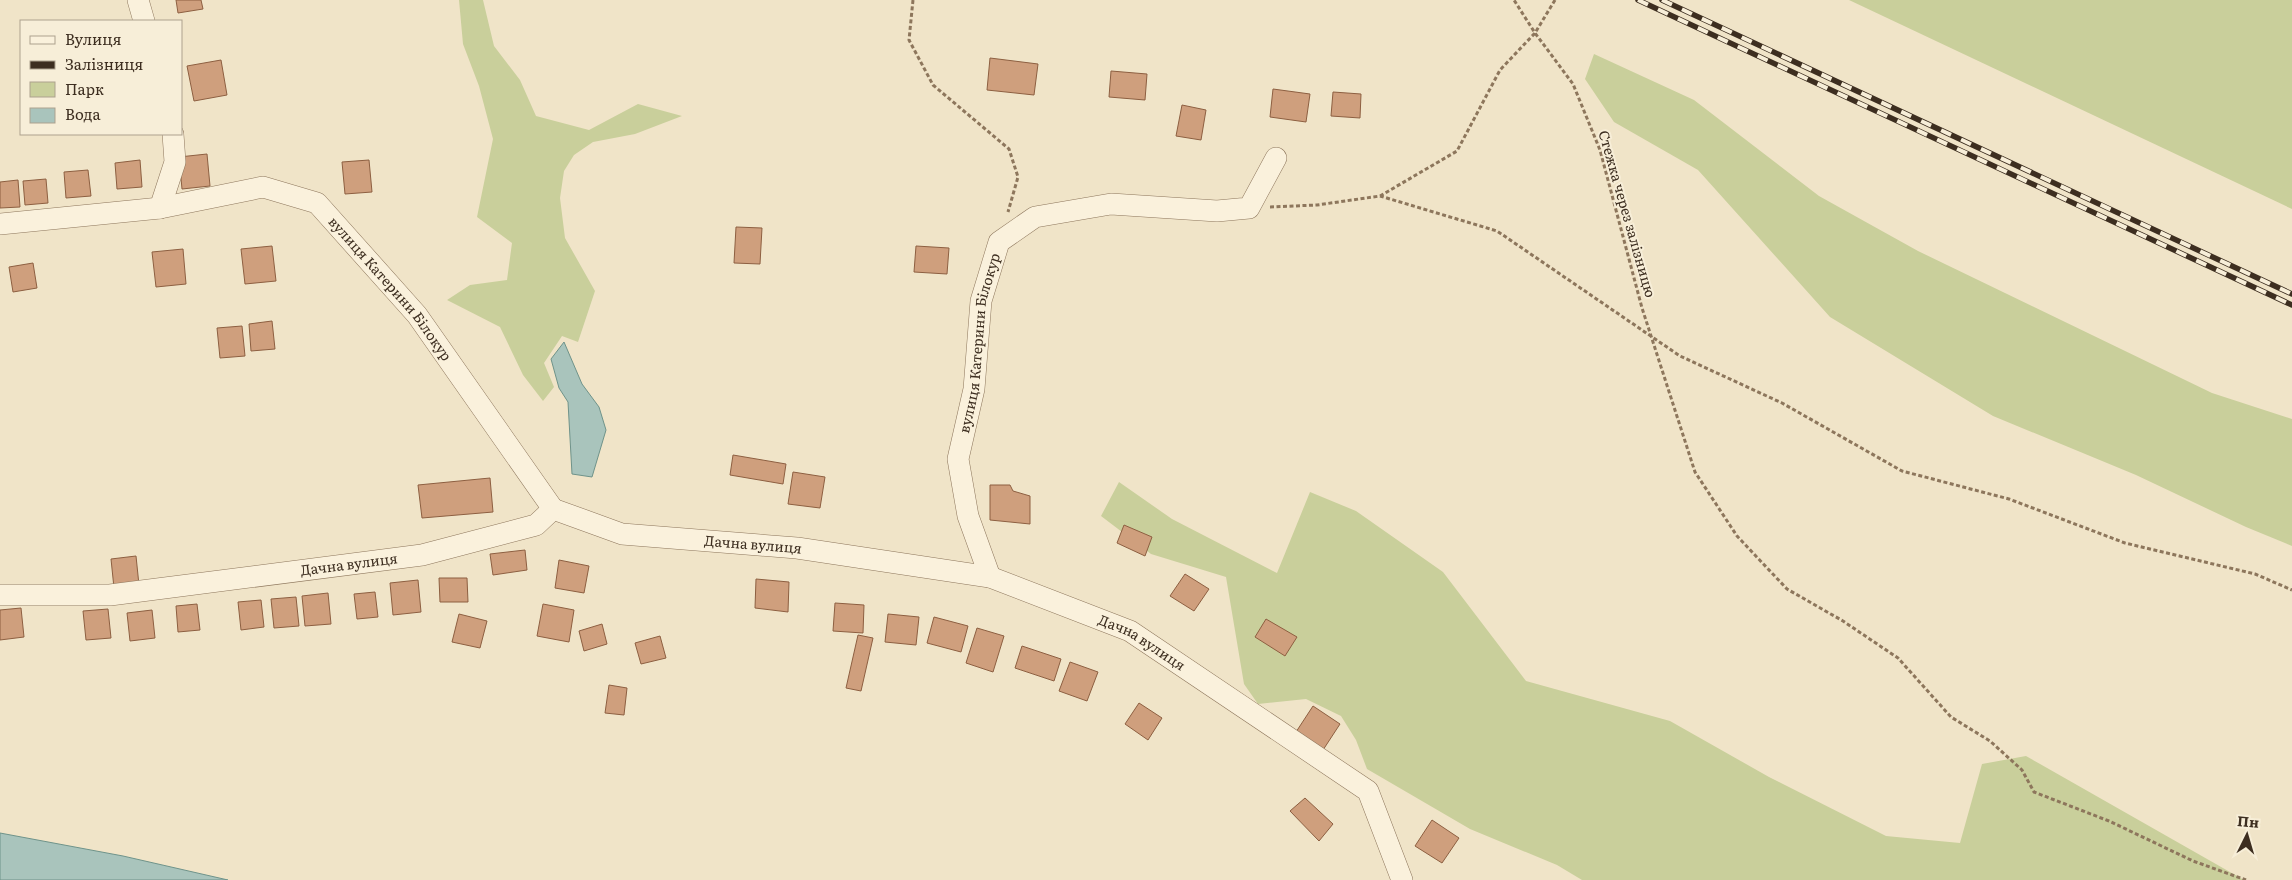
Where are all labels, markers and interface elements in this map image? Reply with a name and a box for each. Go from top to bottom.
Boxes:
legend [20,20,182,135]
text: Вулиця [65,27,122,50]
text: Залізниця [65,52,143,75]
text: Парк [65,77,104,100]
text: Вода [65,102,102,125]
street label: Стежка через залізницю [1595,128,1661,300]
street label: вулиця Катерини Білокур [324,212,457,364]
street label: вулиця Катерини Білокур [953,250,1004,435]
street label: Дачна вулиця [704,530,803,558]
street label: Дачна вулиця [299,547,399,579]
street label: Дачна вулиця [1096,609,1190,675]
north arrow [2222,810,2272,860]
text: Пн [2236,810,2260,832]

